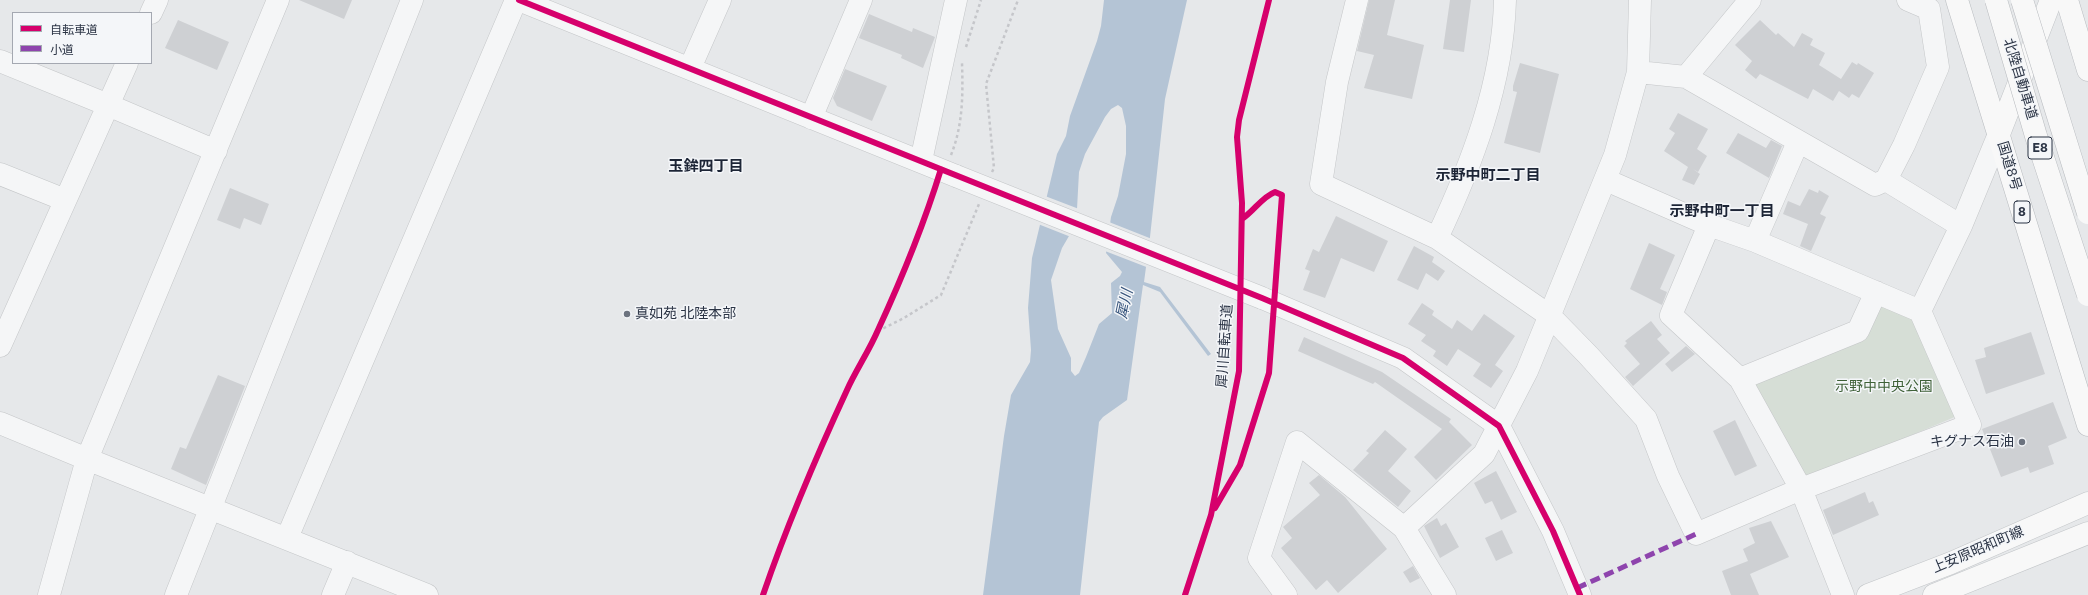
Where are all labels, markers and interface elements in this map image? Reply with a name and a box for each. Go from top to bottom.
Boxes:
legend [12,12,152,64]
text: 自転車道 [50,22,98,37]
street label: 北陸自動車道 [2000,36,2040,122]
text: 小道 [50,42,74,57]
road number: E8 [2028,137,2052,159]
street label: 国道8号 [1994,139,2024,193]
district label: 玉鉾四丁目 [669,158,743,176]
district label: 示野中町二丁目 [1436,167,1540,185]
road number: 8 [2014,201,2030,223]
district label: 示野中町一丁目 [1670,203,1774,221]
water label: 犀川 [1113,287,1137,321]
street label: 犀川自転車道 [1214,304,1236,388]
place label: 真如苑 北陸本部 [635,306,736,322]
marker: 真如苑 北陸本部 [622,309,632,319]
park label: 示野中中央公園 [1835,379,1933,395]
place label: キグナス石油 [1930,434,2014,450]
marker: キグナス石油 [2017,437,2027,447]
street label: 上安原昭和町線 [1930,523,2026,577]

